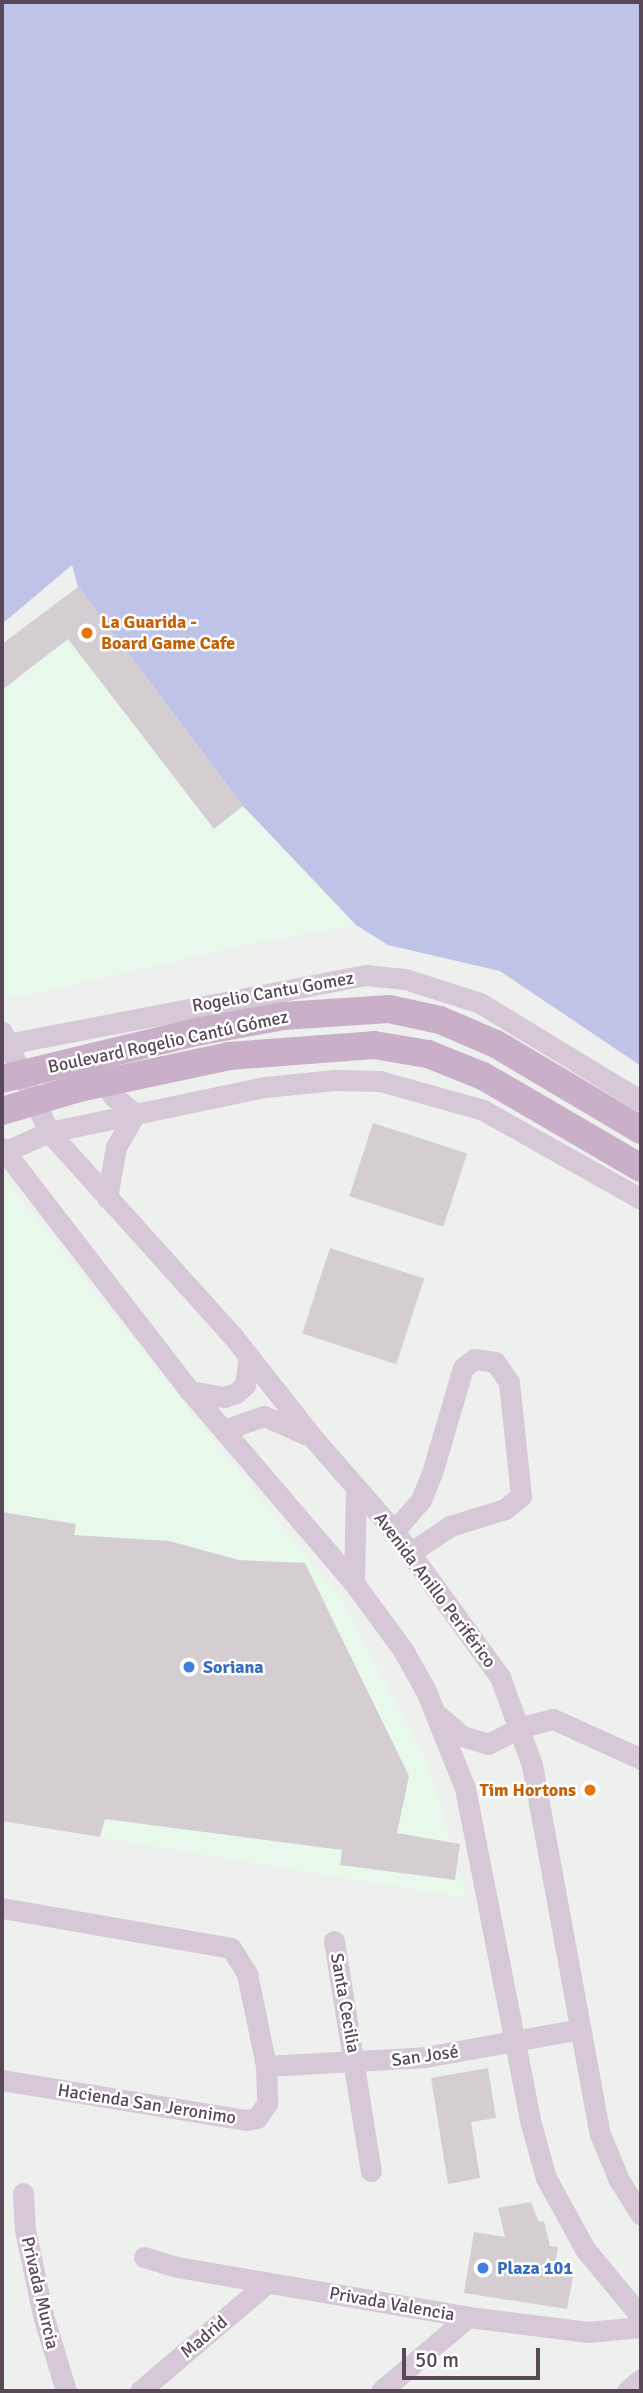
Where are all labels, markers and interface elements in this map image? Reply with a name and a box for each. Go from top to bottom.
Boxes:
place label: La Guarida - Board Game Cafe [101,612,235,654]
marker: La Guarida - Board Game Cafe [79,625,95,641]
street label: Rogelio Cantu Gomez [190,967,356,1017]
street label: Boulevard Rogelio Cantú Gómez [46,1006,290,1078]
street label: Avenida Anillo Periférico [369,1508,501,1672]
place label: Soriana [203,1656,264,1678]
marker: Soriana [181,1659,197,1675]
place label: Tim Hortons [480,1779,576,1801]
marker: Tim Hortons [582,1782,598,1798]
street label: Santa Cecilia [326,1951,364,2055]
street label: San José [390,2041,460,2071]
street label: Hacienda San Jeronimo [56,2079,238,2129]
street label: Privada Murcia [17,2235,63,2351]
place label: Plaza 101 [497,2257,573,2279]
marker: Plaza 101 [475,2260,491,2276]
street label: Privada Valencia [328,2282,456,2326]
street label: Madrid [176,2311,232,2363]
scale bar [405,2334,543,2378]
text: 50 m [415,2347,459,2373]

